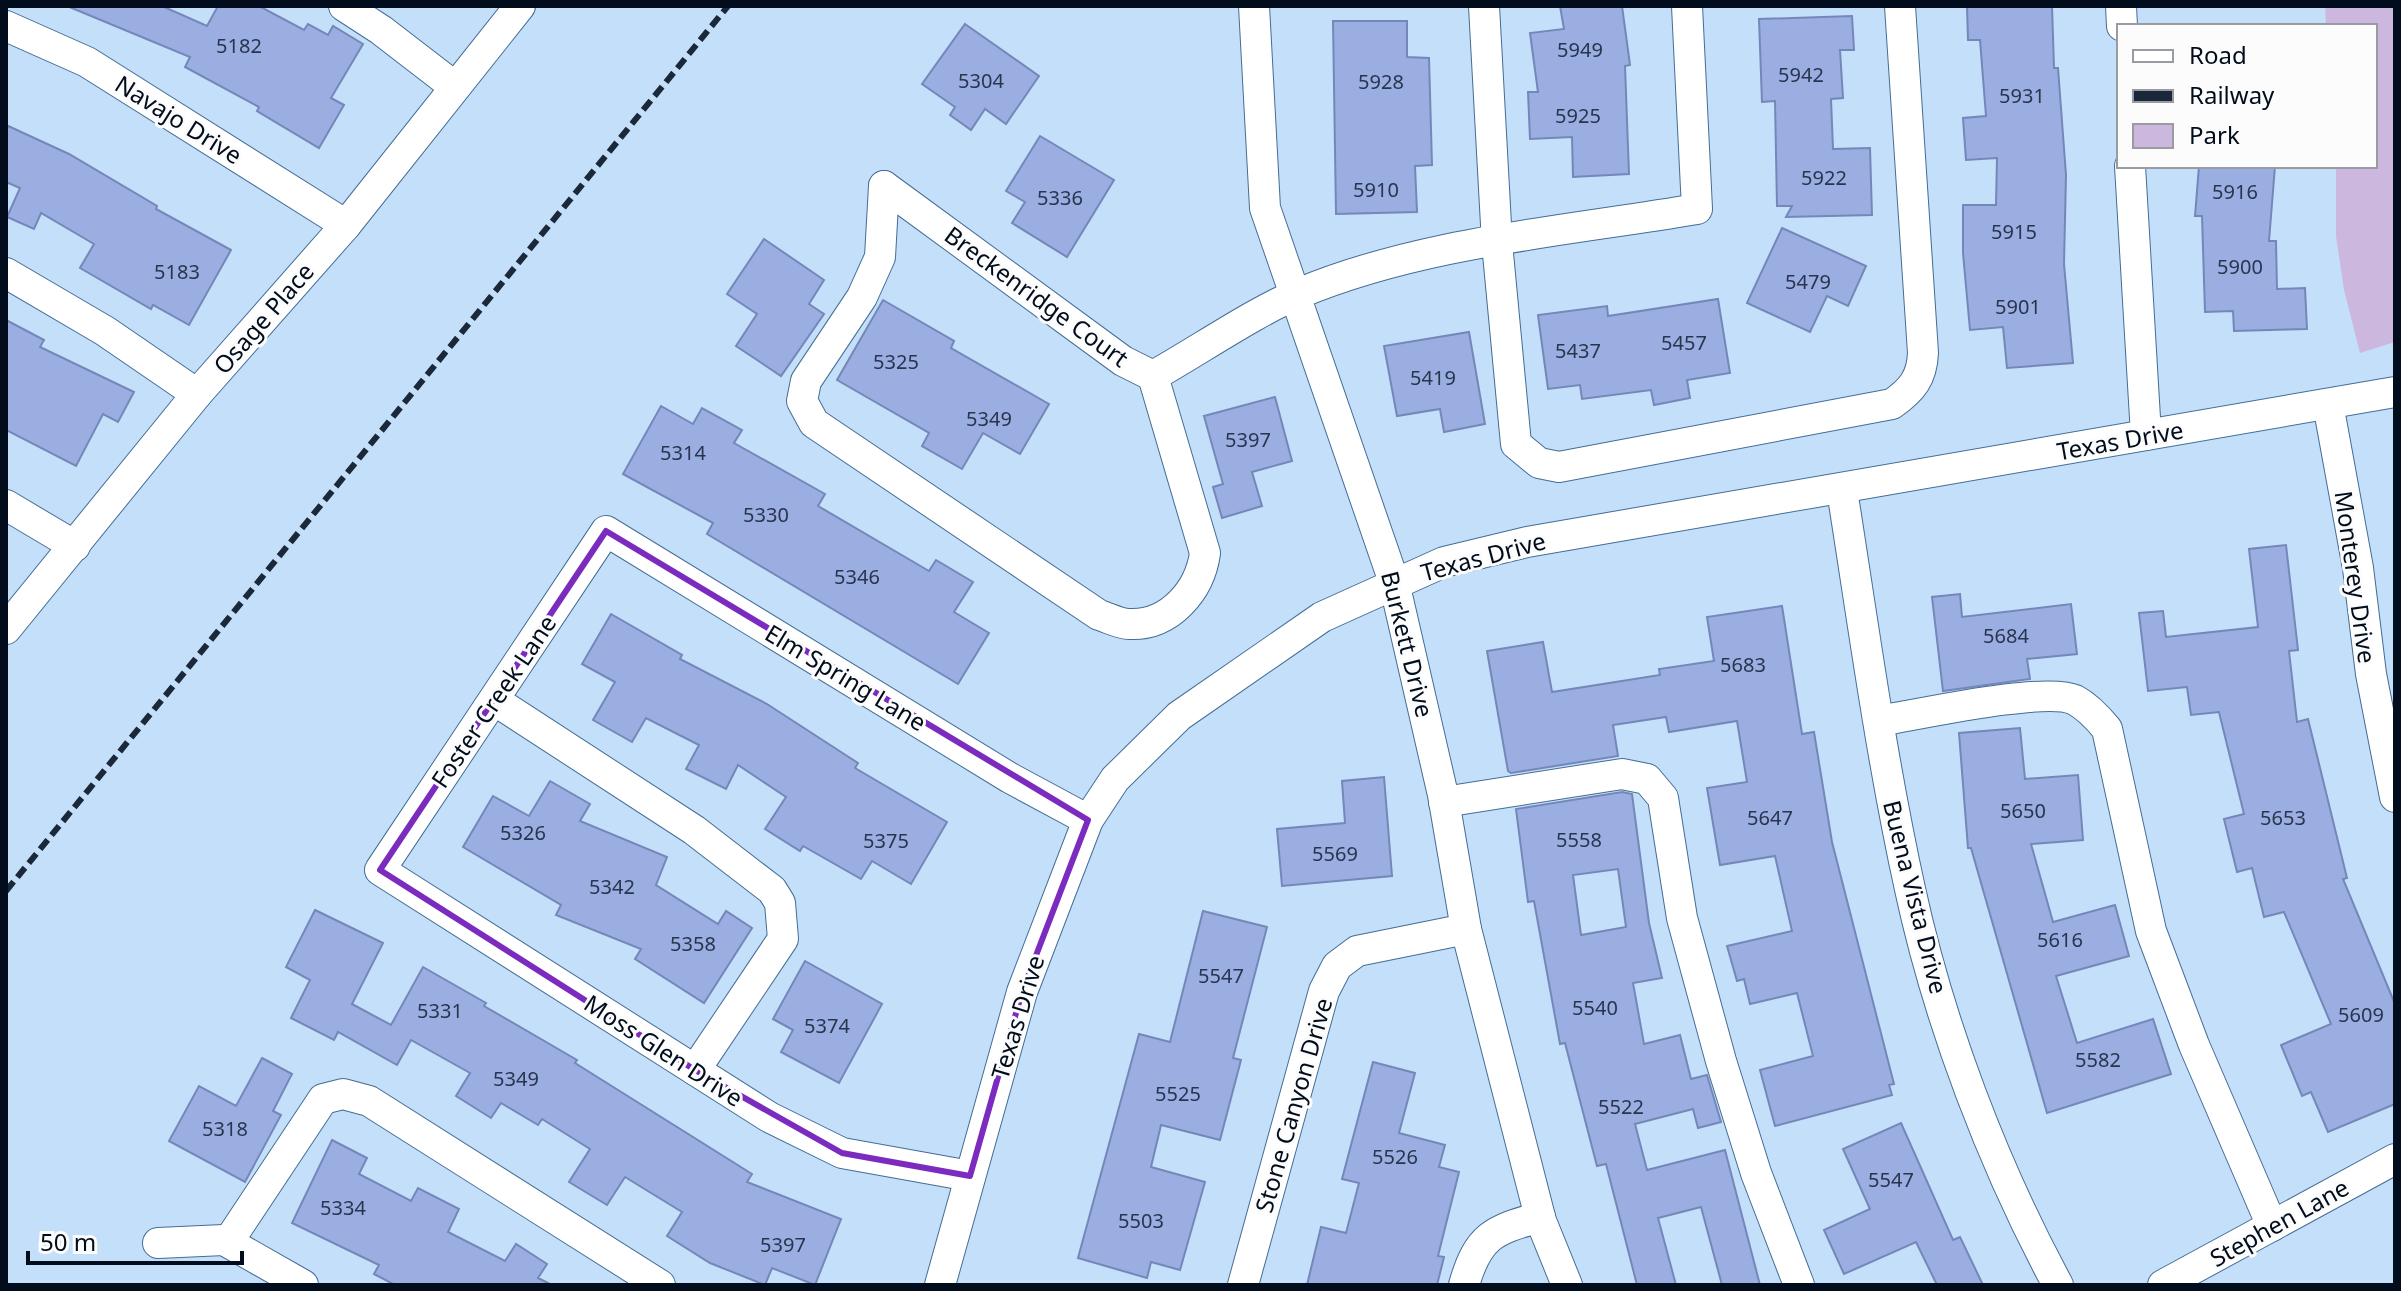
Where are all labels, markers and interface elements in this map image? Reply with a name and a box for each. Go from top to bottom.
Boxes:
legend [2117,24,2377,168]
house number: 5182 [216,32,262,59]
house number: 5949 [1557,36,1603,63]
text: Road [2189,38,2247,71]
house number: 5942 [1778,61,1824,88]
street label: Navajo Drive [109,67,249,171]
house number: 5304 [958,67,1004,94]
house number: 5928 [1358,68,1404,95]
text: Railway [2189,78,2275,111]
house number: 5931 [1999,82,2045,109]
house number: 5925 [1555,102,1601,129]
text: Park [2189,118,2240,151]
house number: 5922 [1801,164,1847,191]
house number: 5910 [1353,176,1399,203]
house number: 5916 [2212,178,2258,205]
house number: 5336 [1037,184,1083,211]
street label: Breckenridge Court [938,218,1136,374]
house number: 5915 [1991,218,2037,245]
house number: 5900 [2217,253,2263,280]
street label: Osage Place [205,255,321,381]
house number: 5183 [154,258,200,285]
house number: 5479 [1785,268,1831,295]
house number: 5901 [1995,293,2041,320]
house number: 5457 [1661,329,1707,356]
house number: 5437 [1555,337,1601,364]
house number: 5325 [873,348,919,375]
house number: 5419 [1410,364,1456,391]
house number: 5349 [966,405,1012,432]
street label: Texas Drive [2054,413,2186,467]
house number: 5397 [1225,426,1271,453]
house number: 5314 [660,439,706,466]
street label: Monterey Drive [2328,489,2384,665]
house number: 5330 [743,501,789,528]
street label: Texas Drive [1417,524,1549,588]
house number: 5346 [834,563,880,590]
street label: Burkett Drive [1374,567,1442,721]
street label: Foster Creek Lane [423,608,563,794]
street label: Elm Spring Lane [759,616,933,738]
house number: 5684 [1983,622,2029,649]
house number: 5683 [1720,651,1766,678]
street label: Buena Vista Drive [1876,797,1956,997]
house number: 5650 [2000,797,2046,824]
house number: 5647 [1747,804,1793,831]
house number: 5653 [2260,804,2306,831]
house number: 5326 [500,819,546,846]
house number: 5558 [1556,826,1602,853]
house number: 5375 [863,827,909,854]
house number: 5569 [1312,840,1358,867]
house number: 5342 [589,873,635,900]
house number: 5616 [2037,926,2083,953]
house number: 5358 [670,930,716,957]
street label: Texas Drive [983,951,1051,1083]
house number: 5547 [1198,962,1244,989]
street label: Moss Glen Drive [578,986,750,1114]
street label: Stone Canyon Drive [1247,994,1339,1216]
house number: 5540 [1572,994,1618,1021]
house number: 5331 [417,997,463,1024]
house number: 5609 [2338,1001,2384,1028]
house number: 5374 [804,1012,850,1039]
house number: 5582 [2075,1046,2121,1073]
house number: 5349 [493,1065,539,1092]
house number: 5525 [1155,1080,1201,1107]
house number: 5522 [1598,1093,1644,1120]
house number: 5318 [202,1115,248,1142]
house number: 5526 [1372,1143,1418,1170]
house number: 5547 [1868,1166,1914,1193]
street label: Stephen Lane [2204,1170,2354,1274]
house number: 5334 [320,1194,366,1221]
house number: 5503 [1118,1207,1164,1234]
scale bar [28,1215,242,1265]
text: 50 m [40,1225,96,1258]
house number: 5397 [760,1231,806,1258]

